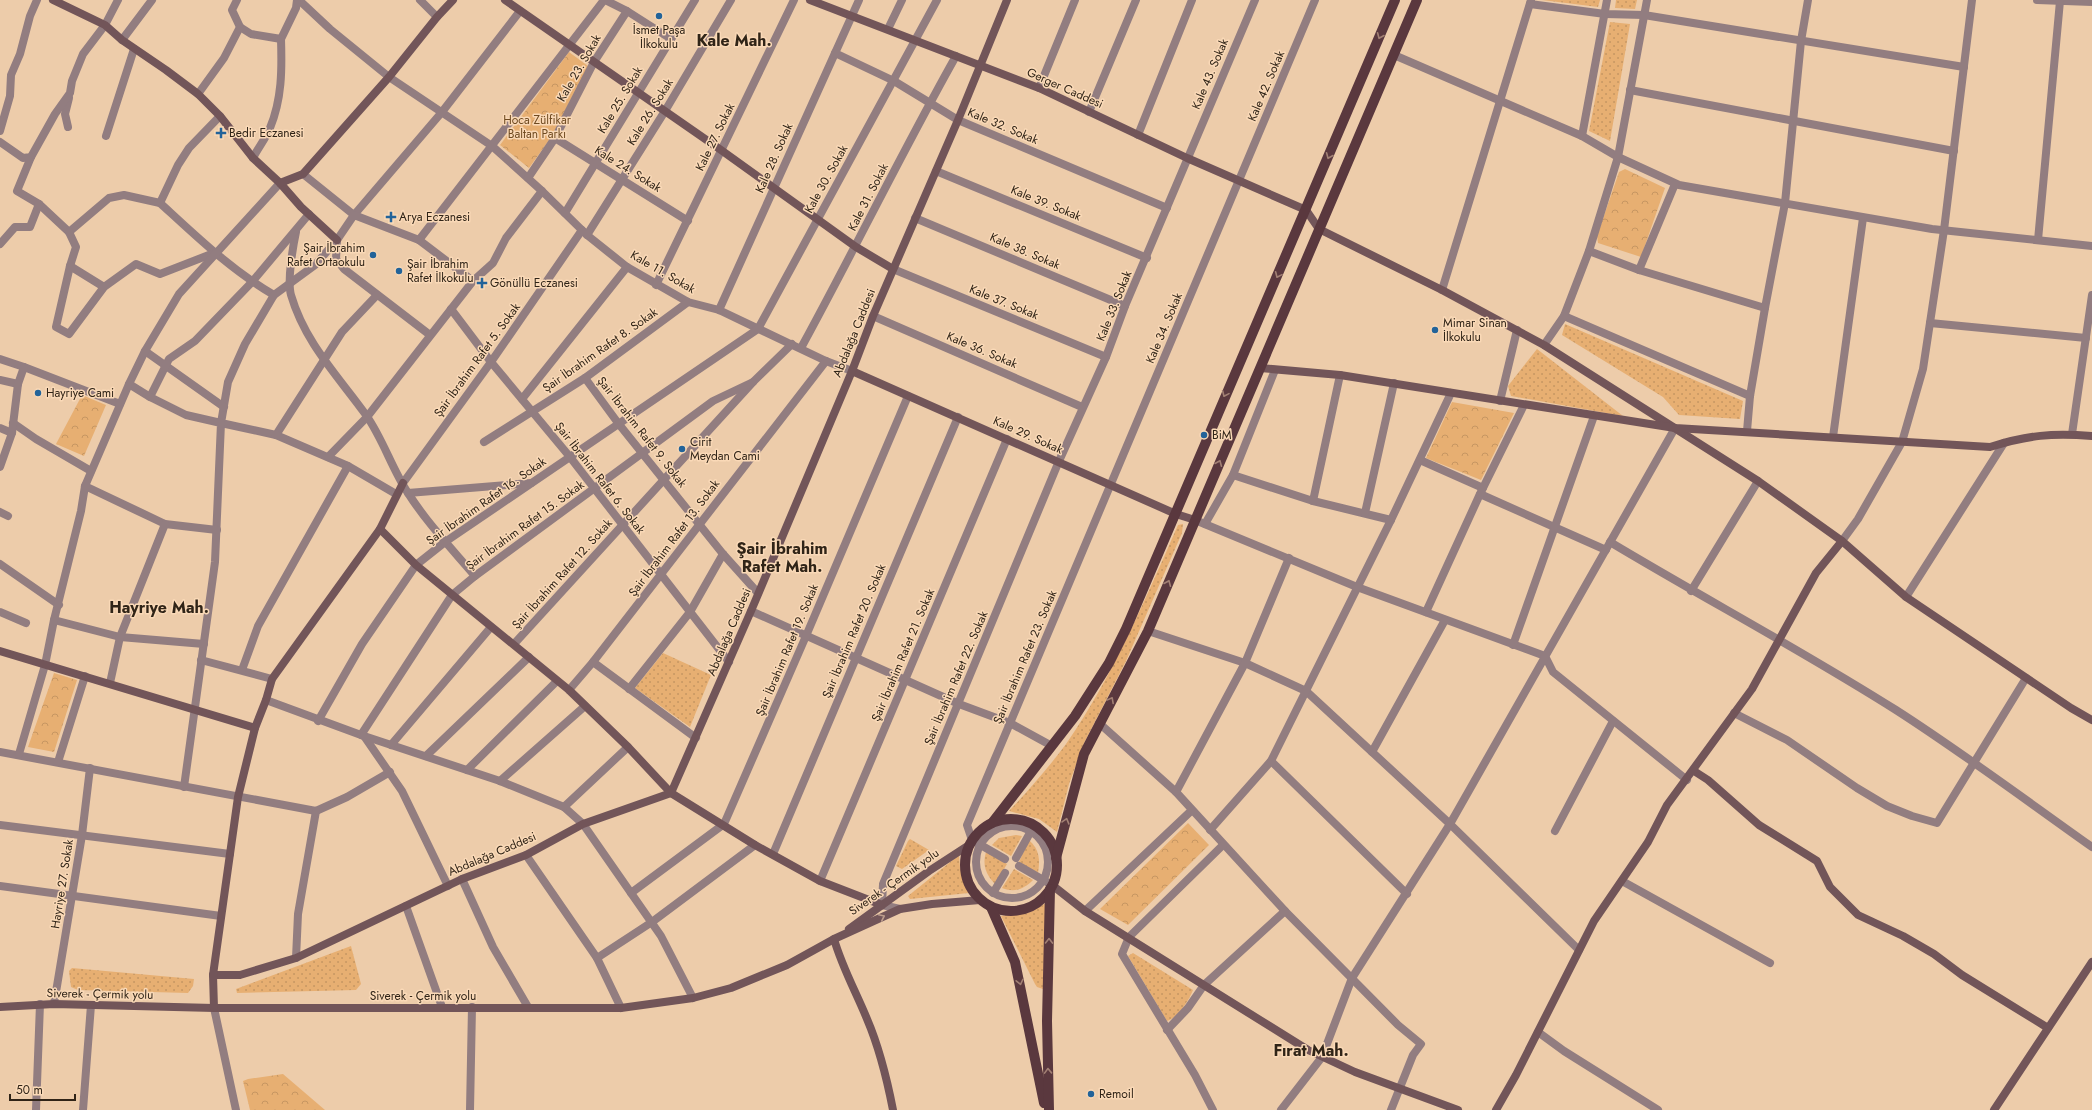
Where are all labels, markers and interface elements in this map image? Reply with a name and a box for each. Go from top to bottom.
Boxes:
marker: İsmet Paşa İlkokulu [654,11,664,21]
place label: İsmet Paşa İlkokulu [633,21,685,53]
district label: Kale Mah. [696,29,772,52]
street label: Kale 23. Sokak [552,30,606,105]
one-way arrow [1377,31,1385,39]
street label: Kale 43. Sokak [1187,35,1233,112]
street label: Kale 42. Sokak [1243,47,1289,124]
street label: Kale 25. Sokak [593,62,647,137]
street label: Gerger Caddesi [1024,63,1106,113]
street label: Kale 26. Sokak [622,75,678,149]
street label: Kale 27. Sokak [691,99,740,174]
street label: Kale 32. Sokak [965,103,1042,149]
park label: Hoca Zülfikar Baltan Parkı [503,111,572,143]
street label: Kale 28. Sokak [751,119,798,196]
place label: Bedir Eczanesi [229,124,304,142]
marker: Bedir Eczanesi [216,128,226,138]
street label: Kale 24. Sokak [591,141,665,197]
street label: Kale 30. Sokak [800,141,853,216]
one-way arrow [1326,151,1334,159]
street label: Kale 31. Sokak [843,159,893,234]
street label: Kale 39. Sokak [1008,181,1085,226]
place label: Arya Eczanesi [399,208,470,226]
marker: Arya Eczanesi [386,212,396,222]
street label: Kale 38. Sokak [987,228,1064,274]
place label: Şair İbrahim Rafet Ortaokulu [287,239,365,271]
street label: Kale 11. Sokak [627,246,700,298]
marker: Şair İbrahim Rafet Ortaokulu [368,250,378,260]
place label: Şair İbrahim Rafet İlkokulu [407,255,473,287]
marker: Şair İbrahim Rafet İlkokulu [394,266,404,276]
street label: Kale 33. Sokak [1092,267,1137,344]
one-way arrow [1274,271,1282,278]
place label: Gönüllü Eczanesi [490,274,578,292]
marker: Gönüllü Eczanesi [477,278,487,288]
street label: Kale 37. Sokak [967,280,1042,324]
street label: Abdalağa Caddesi [828,286,880,380]
street label: Kale 34. Sokak [1141,289,1187,366]
street label: Şair İbrahim Rafet 5. Sokak [429,299,525,421]
street label: Şair İbrahim Rafet 8. Sokak [539,303,662,397]
place label: Mimar Sinan İlkokulu [1443,314,1507,346]
marker: Mimar Sinan İlkokulu [1430,325,1440,335]
street label: Kale 36. Sokak [944,327,1021,373]
street label: Şair İbrahim Rafet 9. Sokak [593,373,692,492]
place label: Hayriye Cami [46,384,114,402]
marker: Hayriye Cami [33,388,43,398]
one-way arrow [1222,389,1230,397]
street label: Kale 29. Sokak [990,412,1066,459]
street label: Şair İbrahim Rafet 6. Sokak [551,418,650,538]
place label: BiM [1212,426,1232,444]
marker: BiM [1199,430,1209,440]
place label: Cirit Meydan Cami [690,433,760,465]
marker: Cirit Meydan Cami [677,444,687,454]
street label: Şair İbrahim Rafet 16. Sokak [422,452,550,549]
one-way arrow [1214,460,1222,468]
street label: Şair İbrahim Rafet 15. Sokak [462,475,589,574]
street label: Şair İbrahim Rafet 13. Sokak [624,475,724,600]
street label: Şair İbrahim Rafet 12. Sokak [508,514,617,633]
district label: Şair İbrahim Rafet Mah. [736,537,828,578]
street label: Şair İbrahim Rafet 20. Sokak [817,560,891,701]
one-way arrow [1164,579,1172,586]
street label: Şair İbrahim Rafet 19. Sokak [751,580,823,719]
street label: Abdalağa Caddesi [702,585,756,679]
street label: Şair İbrahim Rafet 21. Sokak [867,585,939,724]
street label: Şair İbrahim Rafet 23. Sokak [989,587,1062,727]
district label: Hayriye Mah. [109,596,209,619]
street label: Şair İbrahim Rafet 22. Sokak [920,607,993,748]
one-way arrow [1107,696,1114,704]
one-way arrow [1061,817,1070,824]
street label: Abdalağa Caddesi [445,827,539,881]
street label: Hayriye 27. Sokak [46,837,78,930]
street label: Siverek - Çermik yolu [845,844,943,920]
one-way arrow [879,914,886,922]
one-way arrow [1045,938,1053,944]
one-way arrow [1015,979,1023,985]
street label: Siverek - Çermik yolu [47,984,153,1004]
street label: Siverek - Çermik yolu [370,987,476,1005]
district label: Fırat Mah. [1273,1039,1349,1062]
one-way arrow [1044,1068,1052,1074]
scale bar [10,1076,75,1102]
text: 50 m [16,1081,43,1099]
place label: Remoil [1099,1085,1134,1103]
marker: Remoil [1086,1089,1096,1099]

